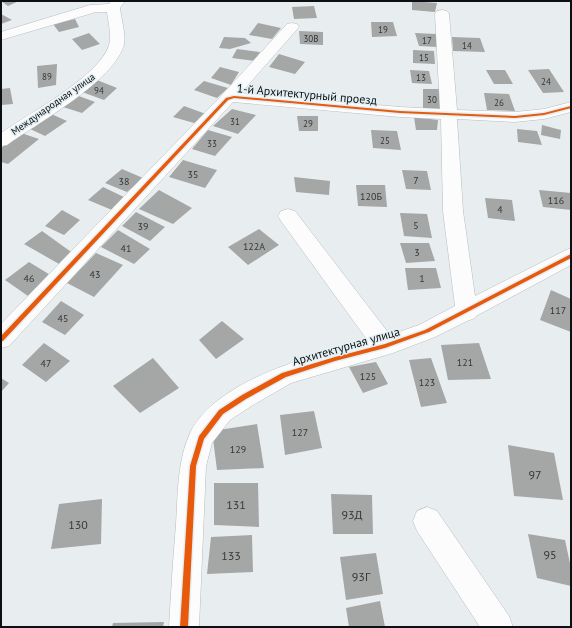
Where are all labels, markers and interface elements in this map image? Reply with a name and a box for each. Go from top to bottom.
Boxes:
house number: 19 [378,24,388,35]
house number: 30В [303,33,319,44]
house number: 17 [422,35,432,46]
house number: 14 [462,40,472,51]
house number: 15 [419,52,429,63]
street label: Международная улица [8,70,98,138]
house number: 89 [42,71,52,82]
house number: 13 [416,72,426,83]
house number: 24 [541,76,551,87]
street label: 1-й Архитектурный проезд [236,80,378,108]
house number: 94 [94,85,104,96]
house number: 30 [427,94,437,105]
house number: 26 [494,97,504,108]
house number: 31 [230,116,240,127]
house number: 29 [303,118,313,129]
house number: 25 [380,135,390,146]
house number: 33 [207,138,217,149]
house number: 35 [188,168,198,181]
house number: 7 [413,174,419,187]
house number: 38 [119,175,129,188]
house number: 120Б [360,190,382,203]
house number: 116 [548,194,564,207]
house number: 4 [497,203,503,216]
house number: 5 [413,219,419,232]
house number: 39 [138,220,148,233]
house number: 122А [243,240,265,253]
house number: 41 [121,242,131,255]
house number: 3 [414,246,420,259]
house number: 43 [90,268,100,281]
house number: 46 [24,272,34,285]
house number: 1 [419,272,425,285]
house number: 117 [550,304,566,317]
house number: 45 [58,312,68,325]
street label: Архитектурная улица [291,323,402,369]
house number: 121 [457,356,473,369]
house number: 47 [41,357,51,370]
house number: 125 [360,370,376,383]
house number: 123 [419,376,435,389]
house number: 127 [292,426,308,439]
house number: 129 [230,443,246,456]
house number: 97 [528,467,542,482]
house number: 131 [226,497,246,512]
house number: 93Д [341,507,363,522]
house number: 130 [68,517,88,532]
house number: 95 [543,547,557,562]
house number: 133 [221,548,241,563]
house number: 93Г [352,569,371,584]

